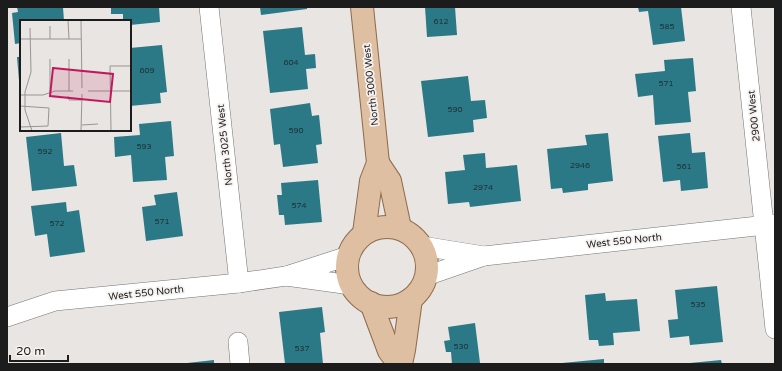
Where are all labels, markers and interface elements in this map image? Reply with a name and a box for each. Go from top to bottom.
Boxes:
house number: 612 [433,17,449,26]
inset map [20,20,131,131]
house number: 585 [659,22,675,31]
street label: North 3000 West [361,43,381,126]
house number: 604 [283,58,299,67]
house number: 609 [139,66,155,75]
house number: 571 [658,79,674,88]
street label: 2900 West [745,89,763,142]
street label: North 3025 West [215,103,235,186]
house number: 590 [447,105,463,114]
house number: 590 [288,126,304,135]
house number: 593 [136,142,152,151]
house number: 592 [37,147,53,156]
house number: 2946 [570,161,590,170]
house number: 561 [676,162,692,171]
house number: 2974 [473,183,493,192]
house number: 574 [291,201,307,210]
house number: 571 [154,217,170,226]
house number: 572 [49,219,65,228]
street label: West 550 North [586,231,662,251]
street label: West 550 North [108,283,184,303]
house number: 535 [690,300,706,309]
scale bar [10,337,68,363]
house number: 530 [453,342,469,351]
text: 20 m [16,344,45,358]
house number: 537 [294,344,310,353]

